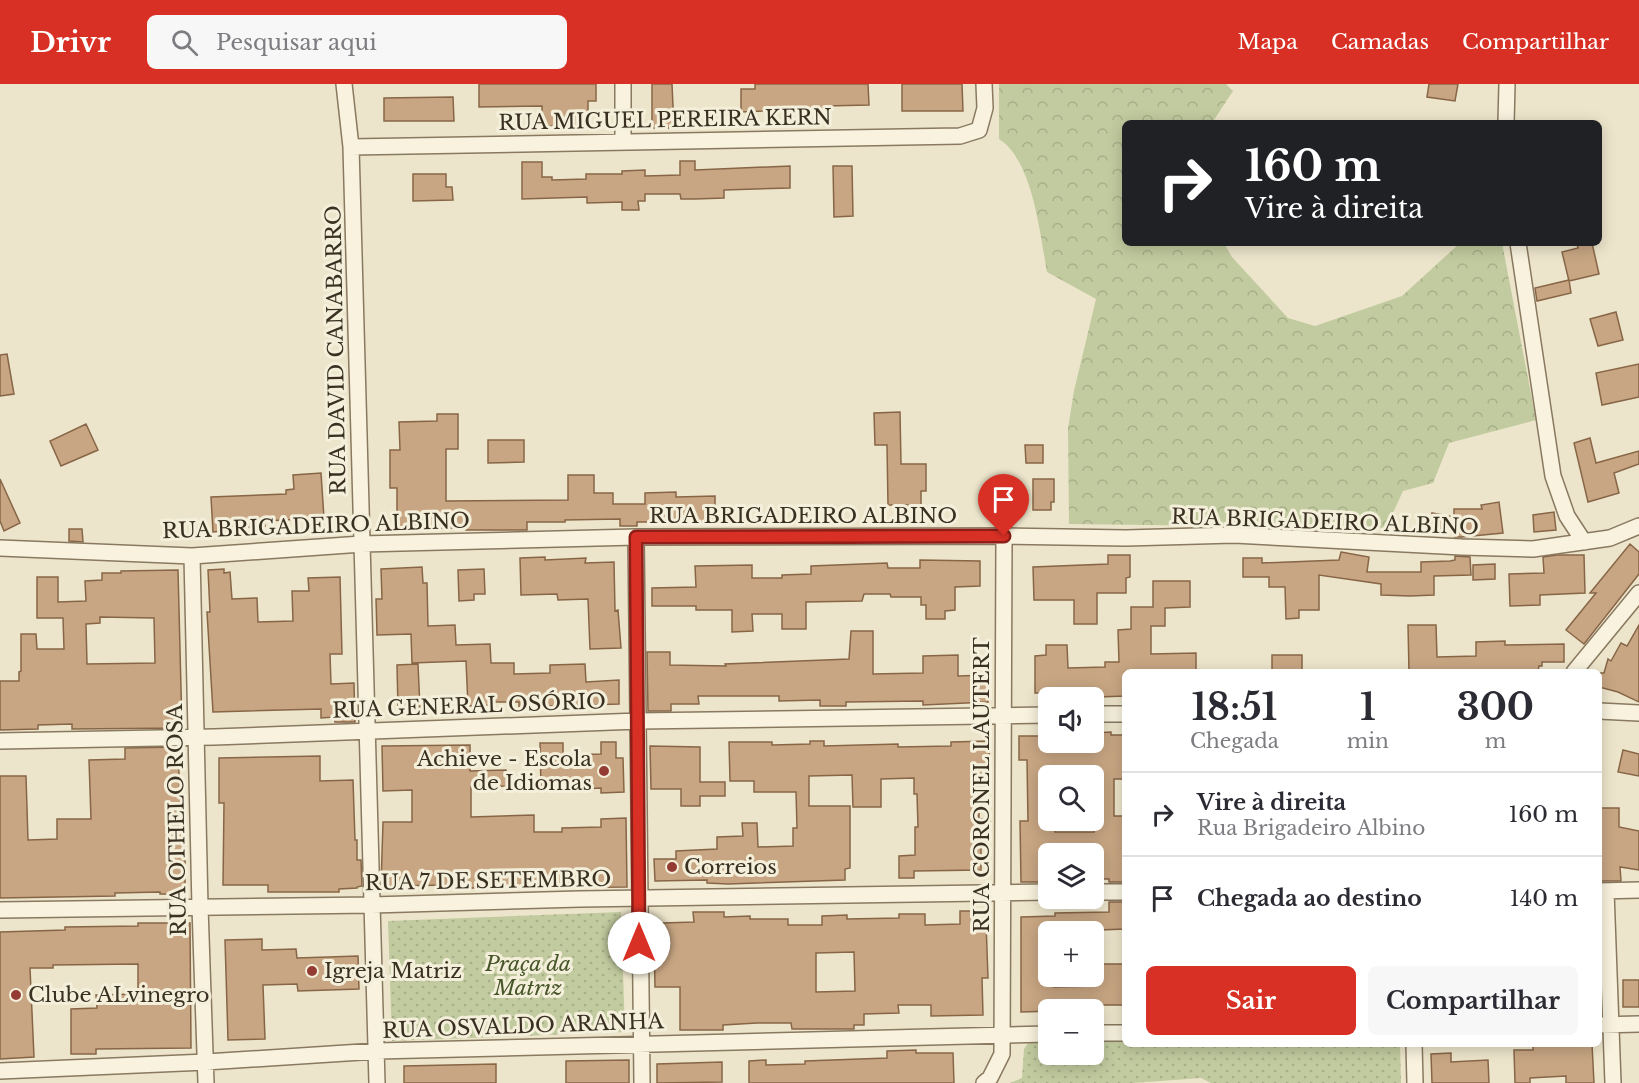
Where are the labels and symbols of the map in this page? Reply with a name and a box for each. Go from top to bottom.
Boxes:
street label: RUA MIGUEL PEREIRA KERN [498,104,832,136]
street label: RUA DAVID CANABARRO [320,205,352,495]
pin [978,474,1029,536]
street label: RUA BRIGADEIRO ALBINO [649,503,957,529]
street label: RUA BRIGADEIRO ALBINO [1171,504,1479,540]
street label: RUA BRIGADEIRO ALBINO [162,508,470,544]
street label: RUA CORONEL LAUTERT [969,637,995,933]
street label: RUA GENERAL OSÓRIO [332,688,606,724]
street label: RUA OTHELO ROSA [162,703,192,936]
place label: Achieve - Escola de Idiomas [416,746,592,796]
marker: Achieve - Escola de Idiomas [597,764,611,778]
place label: Correios [684,854,777,880]
marker: Correios [665,860,679,874]
street label: RUA 7 DE SETEMBRO [364,866,612,896]
position arrow [607,911,671,975]
park label: Praça da Matriz [484,951,571,1001]
place label: Igreja Matriz [324,958,462,984]
marker: Igreja Matriz [305,964,319,978]
place label: Clube ALvinegro [28,982,209,1008]
marker: Clube ALvinegro [9,988,23,1002]
street label: RUA OSVALDO ARANHA [382,1008,665,1044]

